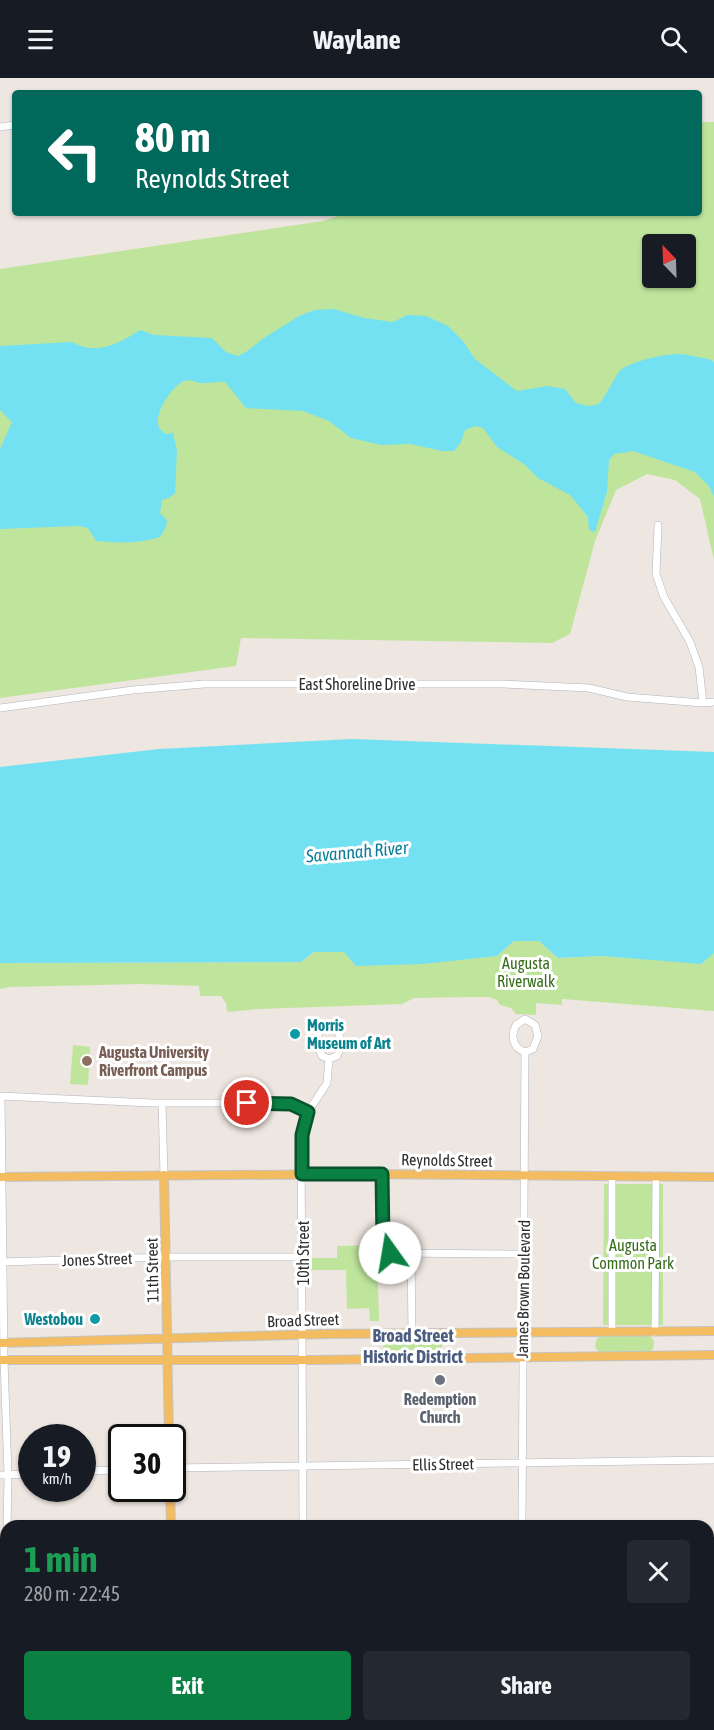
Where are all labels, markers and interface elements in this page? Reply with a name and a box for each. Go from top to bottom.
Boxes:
icon: menu [24,23,57,56]
icon: search [657,23,690,56]
text: Waylane [313,24,401,55]
text: 80 m [135,113,210,161]
icon: left [36,114,114,192]
text: Reynolds Street [135,163,290,194]
north arrow [642,234,696,288]
map controls [642,234,696,288]
street label: East Shoreline Drive [299,675,415,693]
water label: Savannah River [304,837,410,867]
park label: Augusta Riverwalk [497,954,555,990]
place label: Morris Museum of Art [307,1016,391,1052]
marker: Morris Museum of Art [288,1027,302,1041]
place label: Augusta University Riverfront Campus [98,1043,209,1079]
marker: Augusta University Riverfront Campus [80,1054,94,1068]
pin [221,1077,272,1128]
icon: arrive [230,1086,263,1119]
street label: Reynolds Street [401,1150,493,1171]
street label: 10th Street [294,1220,312,1285]
street label: James Brown Boulevard [513,1220,533,1358]
position arrow [358,1221,422,1285]
park label: Augusta Common Park [592,1236,674,1272]
street label: 11th Street [142,1237,162,1303]
street label: Jones Street [61,1249,133,1269]
place label: Westobou [23,1310,83,1328]
street label: Broad Street [267,1310,340,1330]
marker: Westobou [88,1312,102,1326]
district label: Broad Street Historic District [363,1325,464,1367]
marker: Redemption Church [433,1373,447,1387]
place label: Redemption Church [404,1390,477,1426]
speed limit sign: 30 [108,1424,186,1502]
text: 19 [43,1439,71,1473]
street label: Ellis Street [412,1454,475,1474]
text: km/h [42,1470,72,1487]
text: 1 min [24,1538,98,1580]
button: close [627,1540,690,1603]
text: 280 m · 22:45 [24,1582,120,1605]
button: Exit [24,1651,351,1720]
button: Share [363,1651,690,1720]

